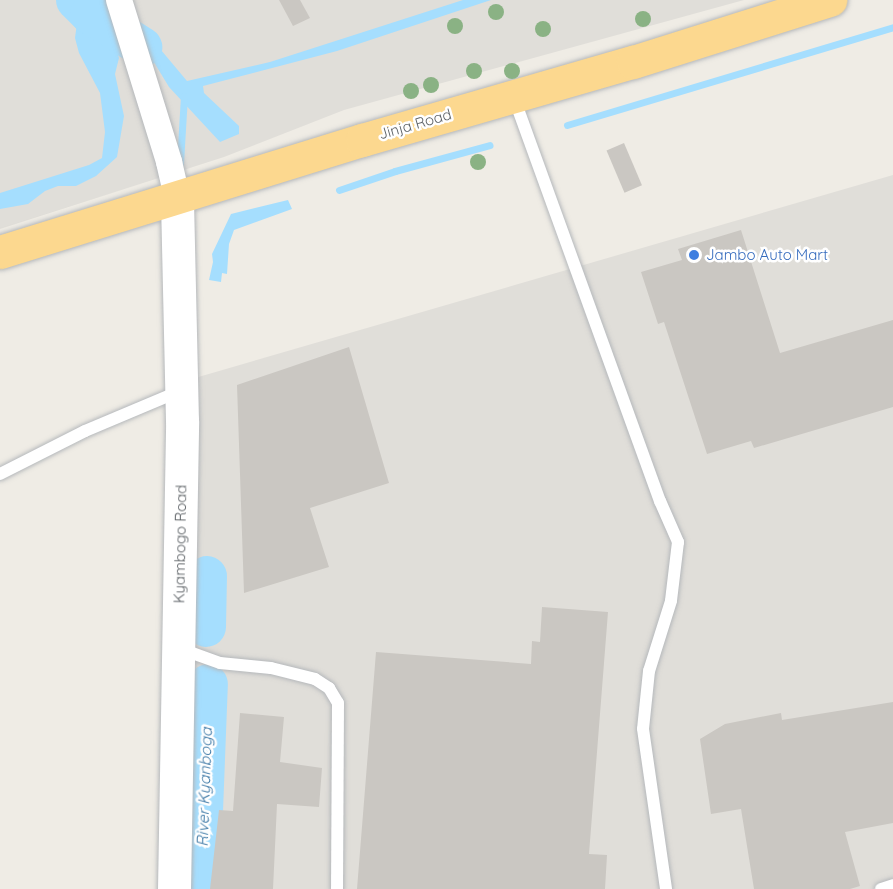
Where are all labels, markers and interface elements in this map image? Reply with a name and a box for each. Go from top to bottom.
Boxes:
street label: Jinja Road [377,105,453,143]
place label: Jambo Auto Mart [706,246,828,264]
marker: Jambo Auto Mart [687,248,701,262]
street label: Kyambogo Road [170,485,190,603]
water label: River Kyanboga [192,727,216,847]

